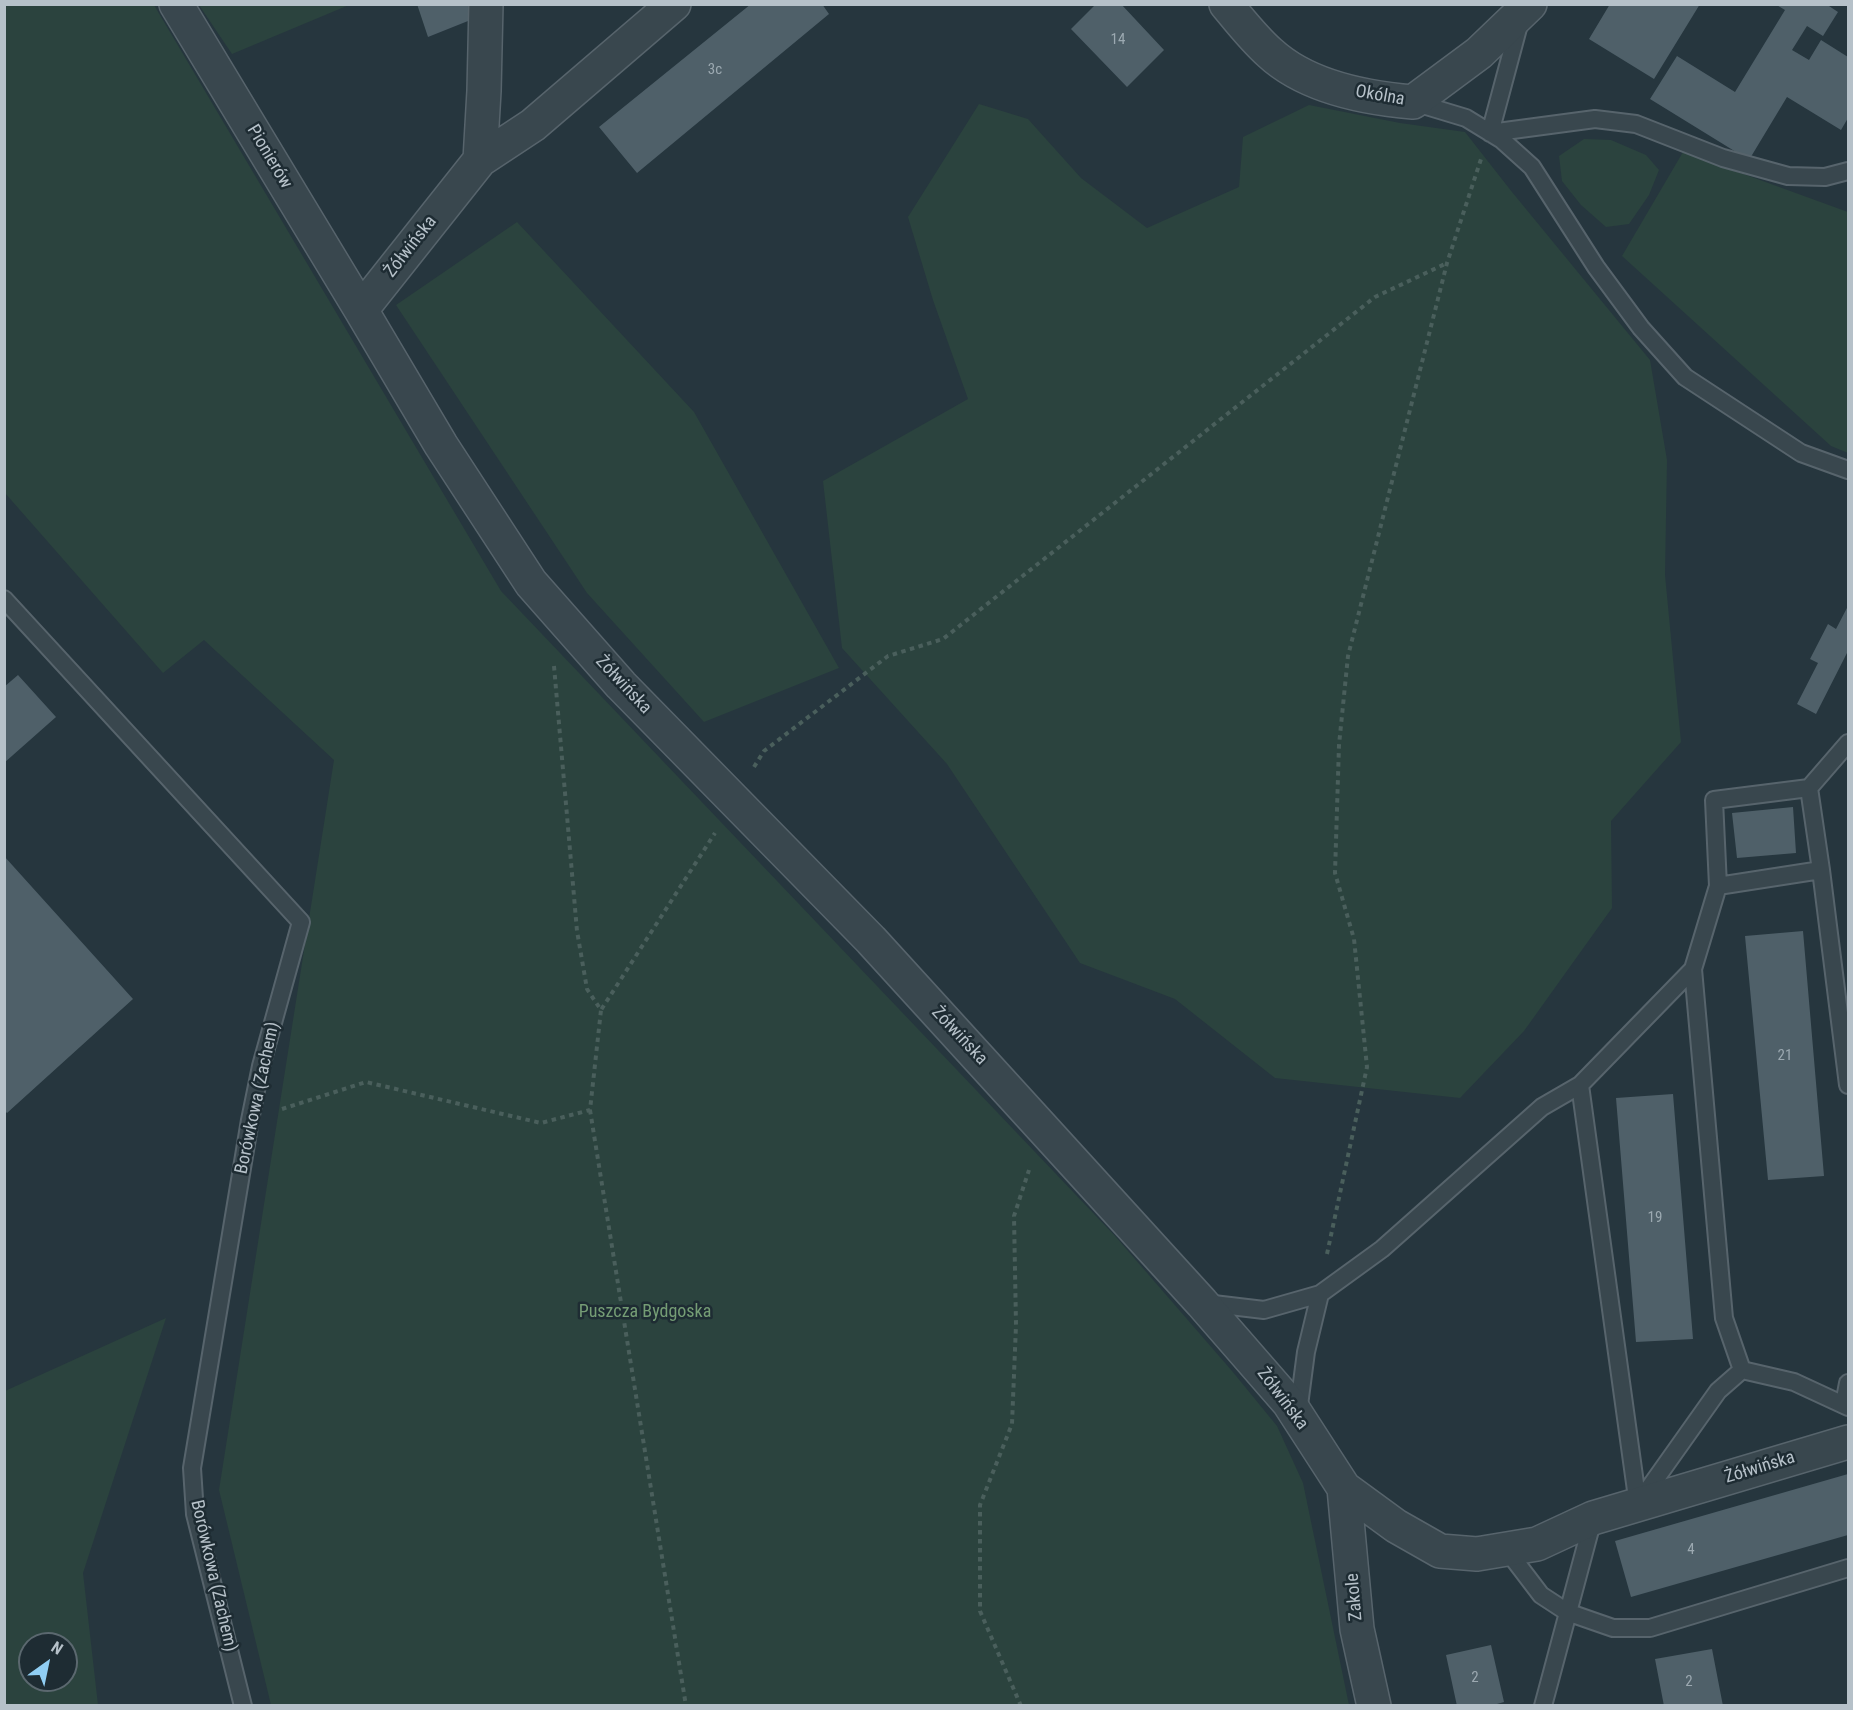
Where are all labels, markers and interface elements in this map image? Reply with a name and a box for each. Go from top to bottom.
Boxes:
house number: 14 [1111,31,1125,49]
house number: 3c [708,61,722,79]
street label: Okólna [1354,81,1406,111]
street label: Pionierów [242,121,296,193]
street label: Żółwińska [380,212,442,282]
street label: Żółwińska [590,651,656,719]
street label: Żółwińska [926,1002,992,1070]
street label: Borówkowa (Zachem) [231,1020,285,1176]
house number: 21 [1778,1047,1792,1065]
house number: 19 [1648,1209,1662,1227]
park label: Puszcza Bydgoska [579,1301,711,1323]
street label: Żółwińska [1252,1364,1312,1434]
street label: Żółwińska [1722,1447,1798,1489]
street label: Borówkowa (Zachem) [185,1498,241,1654]
house number: 4 [1687,1541,1695,1559]
street label: Zakole [1342,1572,1368,1622]
north arrow [18,1632,78,1692]
text: N [48,1638,66,1659]
house number: 2 [1471,1669,1479,1687]
house number: 2 [1685,1673,1693,1691]

